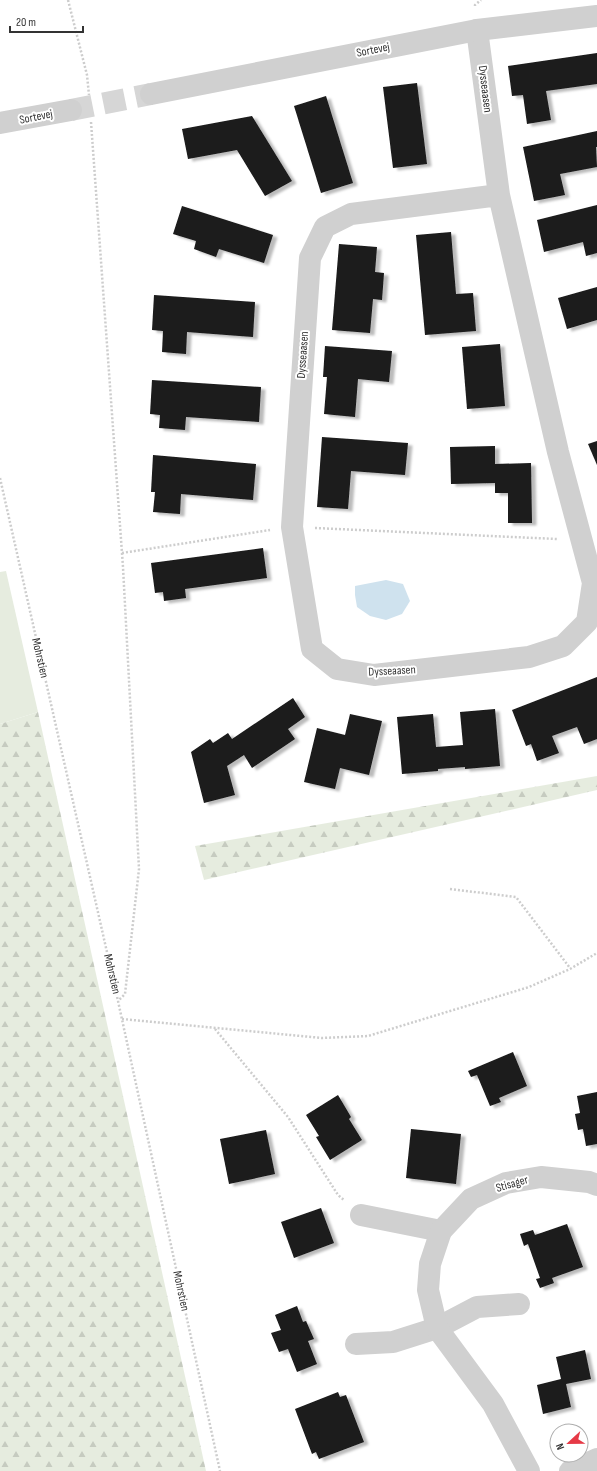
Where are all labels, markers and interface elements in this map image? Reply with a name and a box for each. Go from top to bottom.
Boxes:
scale bar [10,8,83,34]
text: 20 m [16,15,36,30]
street label: Sortevej [355,39,391,61]
street label: Dysseaasen [475,65,495,113]
street label: Sortevej [18,106,54,128]
street label: Dysseaasen [294,331,312,379]
street label: Mohrstien [28,636,52,680]
street label: Dysseaasen [368,662,416,680]
street label: Mohrstien [100,952,124,996]
street label: Stisager [494,1172,530,1196]
street label: Mohrstien [169,1270,193,1312]
north arrow [549,1423,589,1463]
text: N [553,1441,567,1452]

